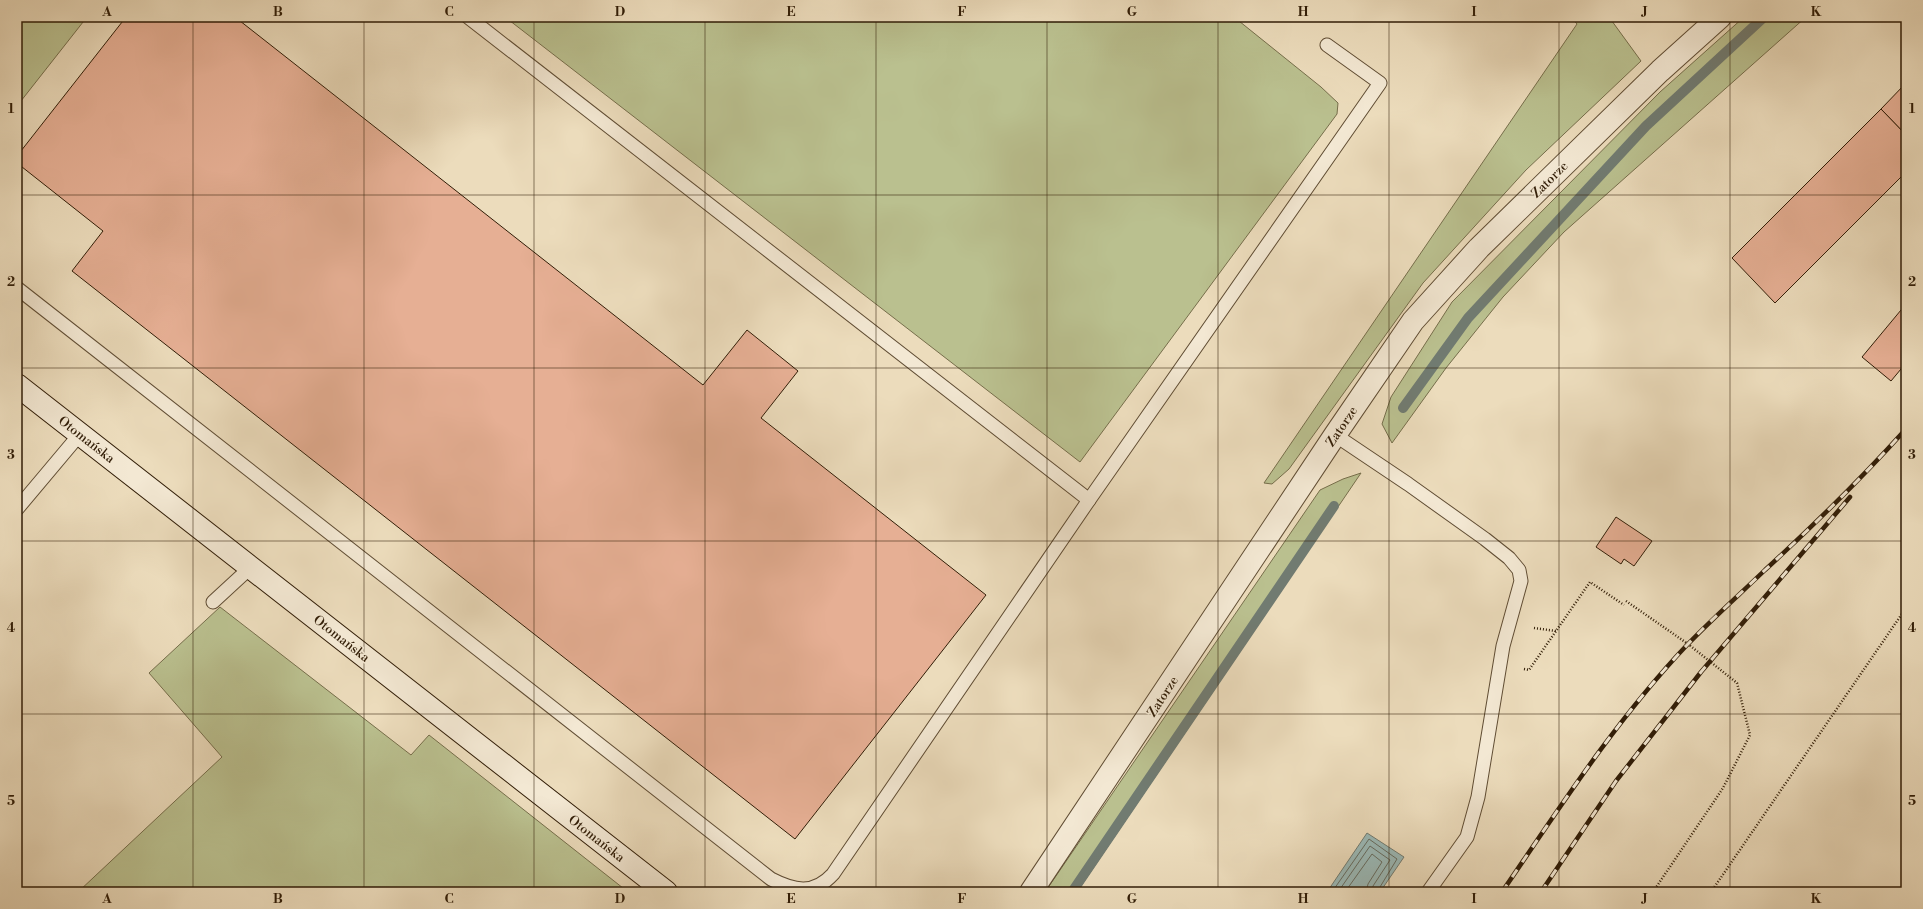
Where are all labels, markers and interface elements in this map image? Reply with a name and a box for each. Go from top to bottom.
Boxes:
text: A [101,4,112,20]
text: B [273,4,283,20]
text: C [444,4,454,20]
text: D [615,4,625,20]
text: E [786,4,796,20]
text: F [957,4,967,20]
text: G [1127,4,1138,20]
text: H [1298,4,1309,20]
text: I [1471,4,1477,20]
text: J [1640,4,1648,20]
text: K [1811,4,1822,20]
text: 1 [8,101,15,117]
text: 1 [1909,101,1916,117]
street label: Zatorze [1528,158,1572,201]
text: 2 [7,274,15,290]
text: 2 [1908,274,1916,290]
street label: Zatorze [1323,403,1361,450]
street label: Otomańska [55,413,118,467]
text: 3 [7,447,15,463]
text: 3 [1908,447,1916,463]
street label: Otomańska [310,612,373,666]
text: 4 [7,620,16,636]
text: 4 [1908,620,1917,636]
street label: Zatorze [1144,673,1182,720]
text: 5 [7,793,15,809]
text: 5 [1908,793,1916,809]
street label: Otomańska [565,812,628,866]
text: A [101,891,112,907]
text: B [273,891,283,907]
text: C [444,891,454,907]
text: D [615,891,625,907]
text: E [786,891,796,907]
text: F [957,891,967,907]
text: G [1127,891,1138,907]
text: H [1298,891,1309,907]
text: I [1471,891,1477,907]
text: J [1640,891,1648,907]
text: K [1811,891,1822,907]

